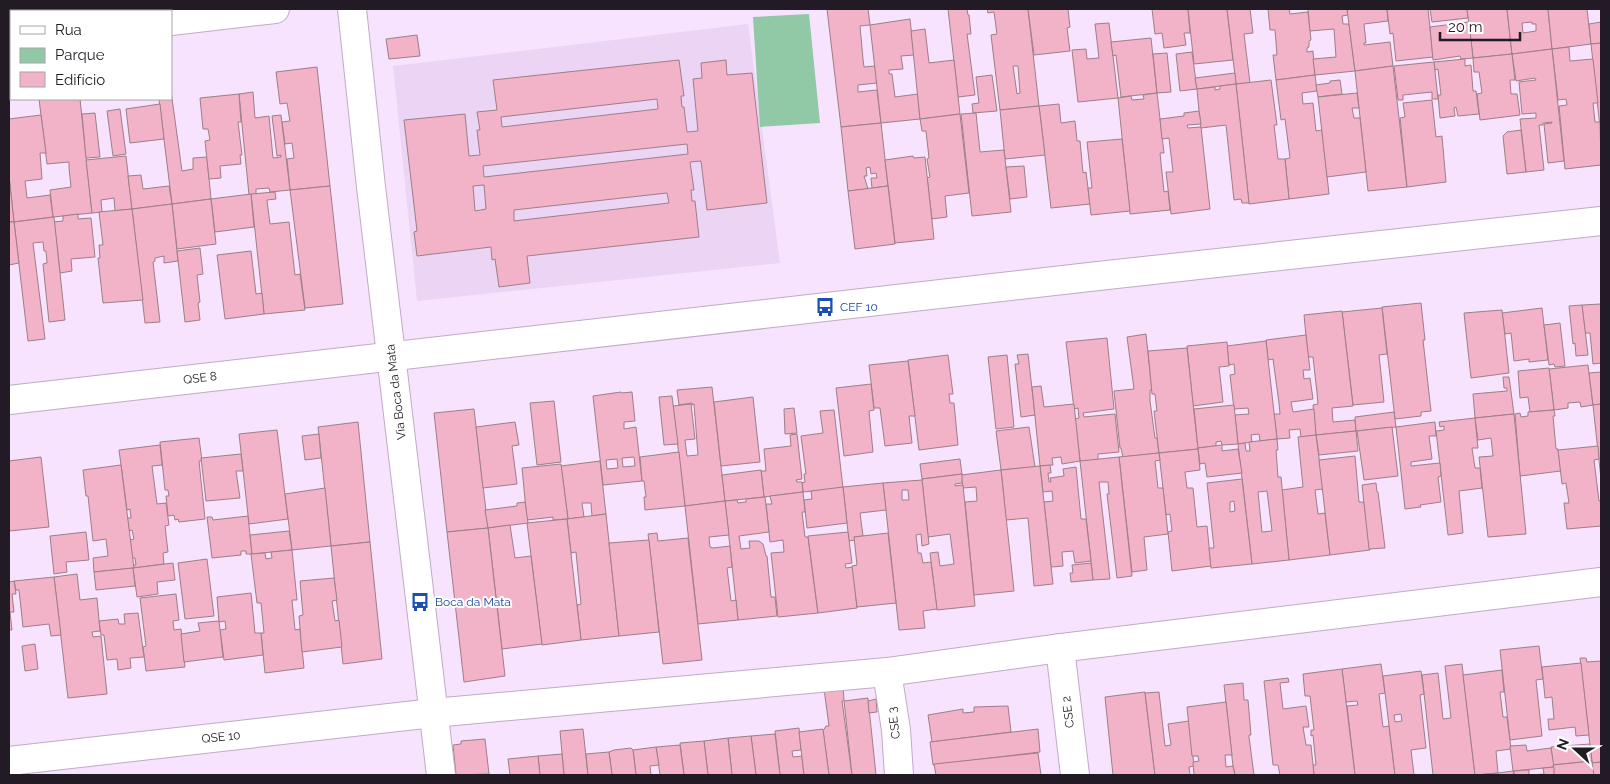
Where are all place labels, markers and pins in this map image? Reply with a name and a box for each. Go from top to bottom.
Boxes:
bus stop icon: CEF 10 [814,296,836,318]
place label: CEF 10 [840,300,878,314]
bus stop icon: Boca da Mata [409,591,431,613]
place label: Boca da Mata [435,595,511,609]

